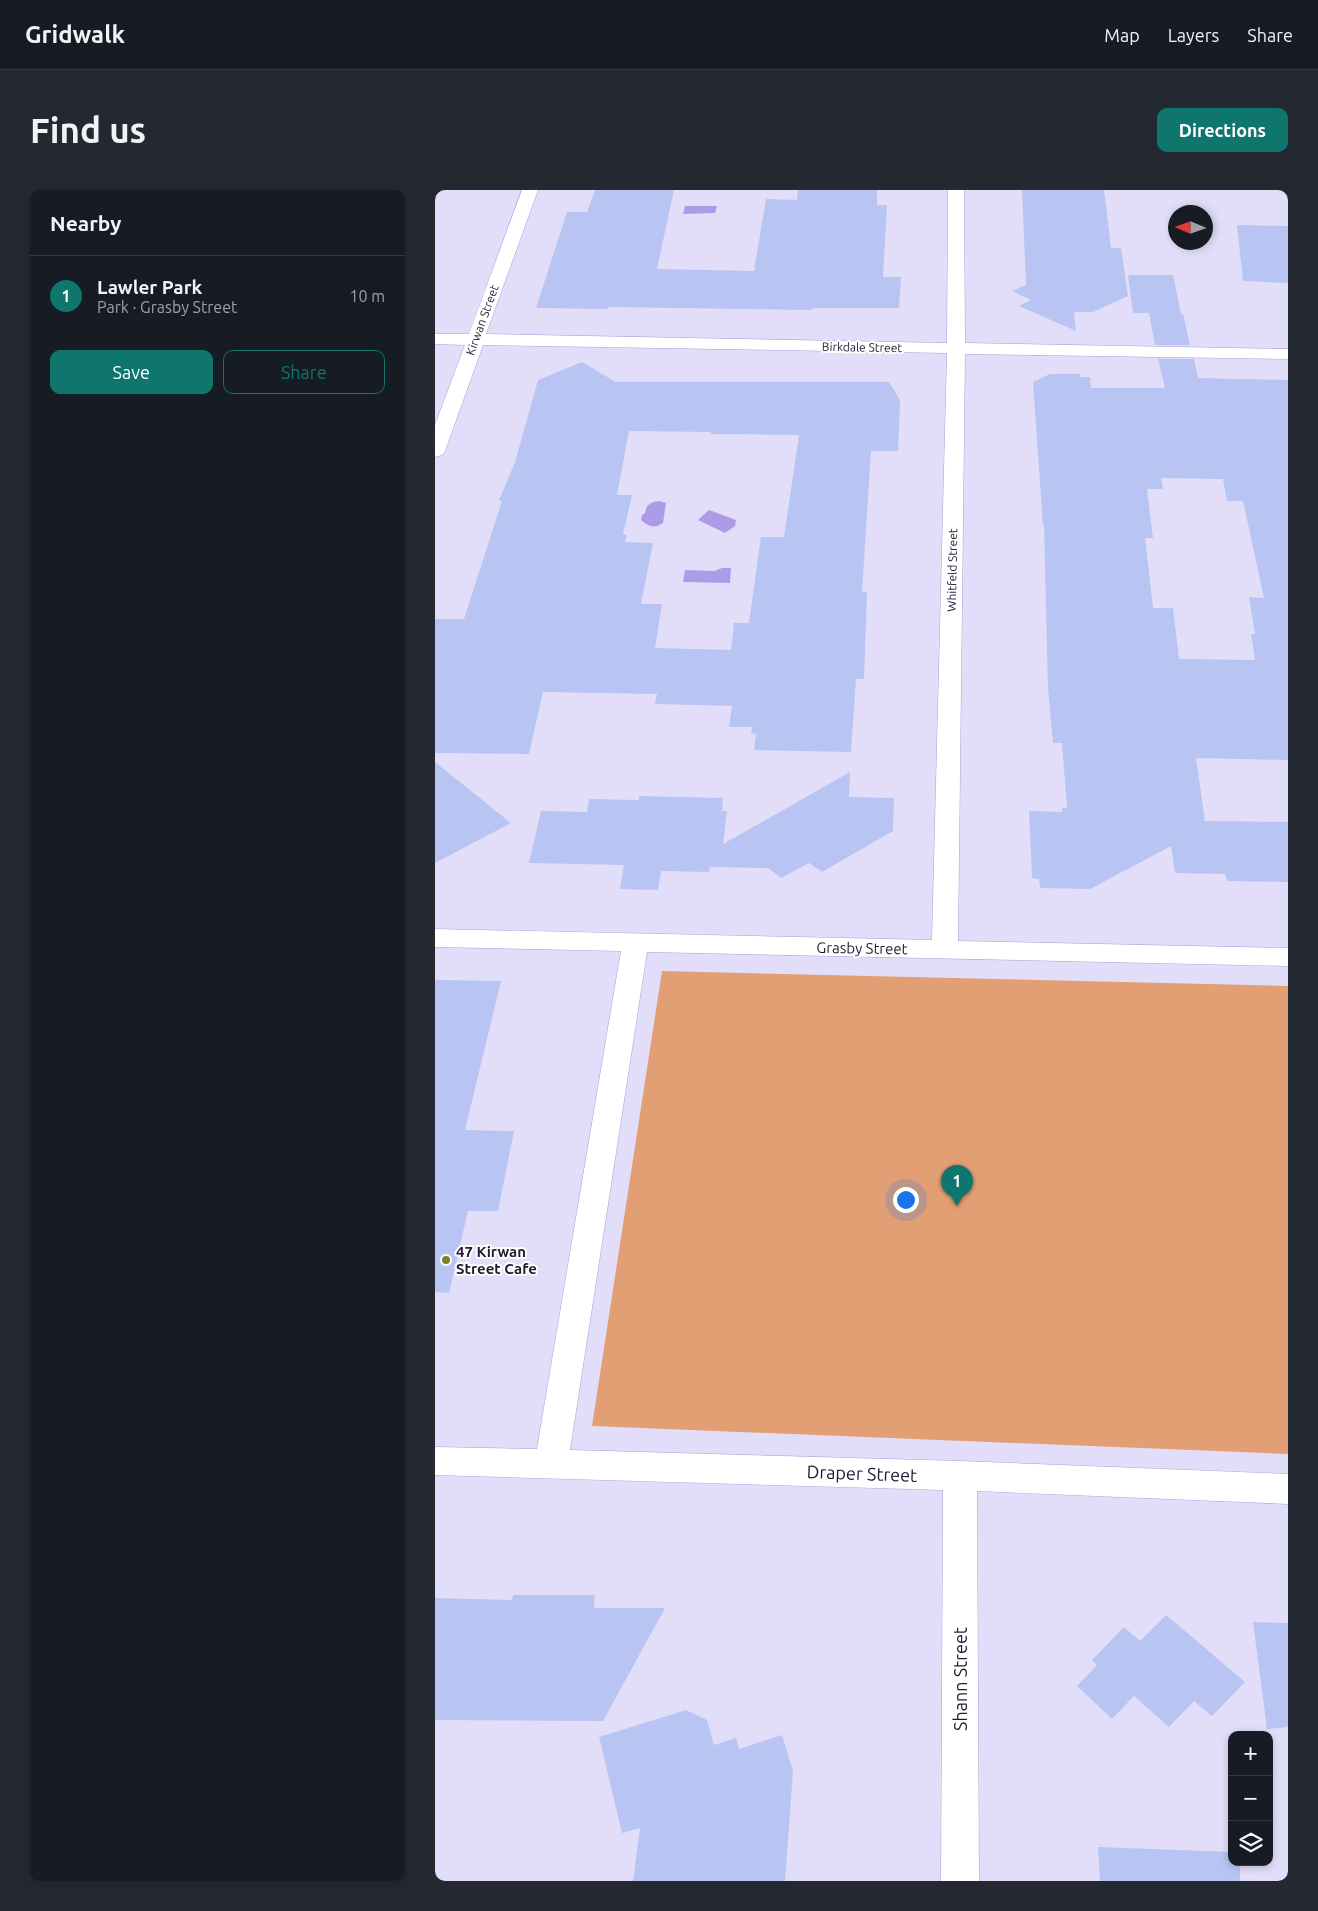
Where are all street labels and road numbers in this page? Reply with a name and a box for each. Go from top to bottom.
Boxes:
street label: Kirwan Street [463,283,501,357]
street label: Birkdale Street [822,340,902,354]
street label: Whitfeld Street [945,528,959,612]
street label: Grasby Street [816,939,908,957]
street label: Draper Street [806,1461,918,1485]
street label: Shann Street [950,1627,970,1731]

